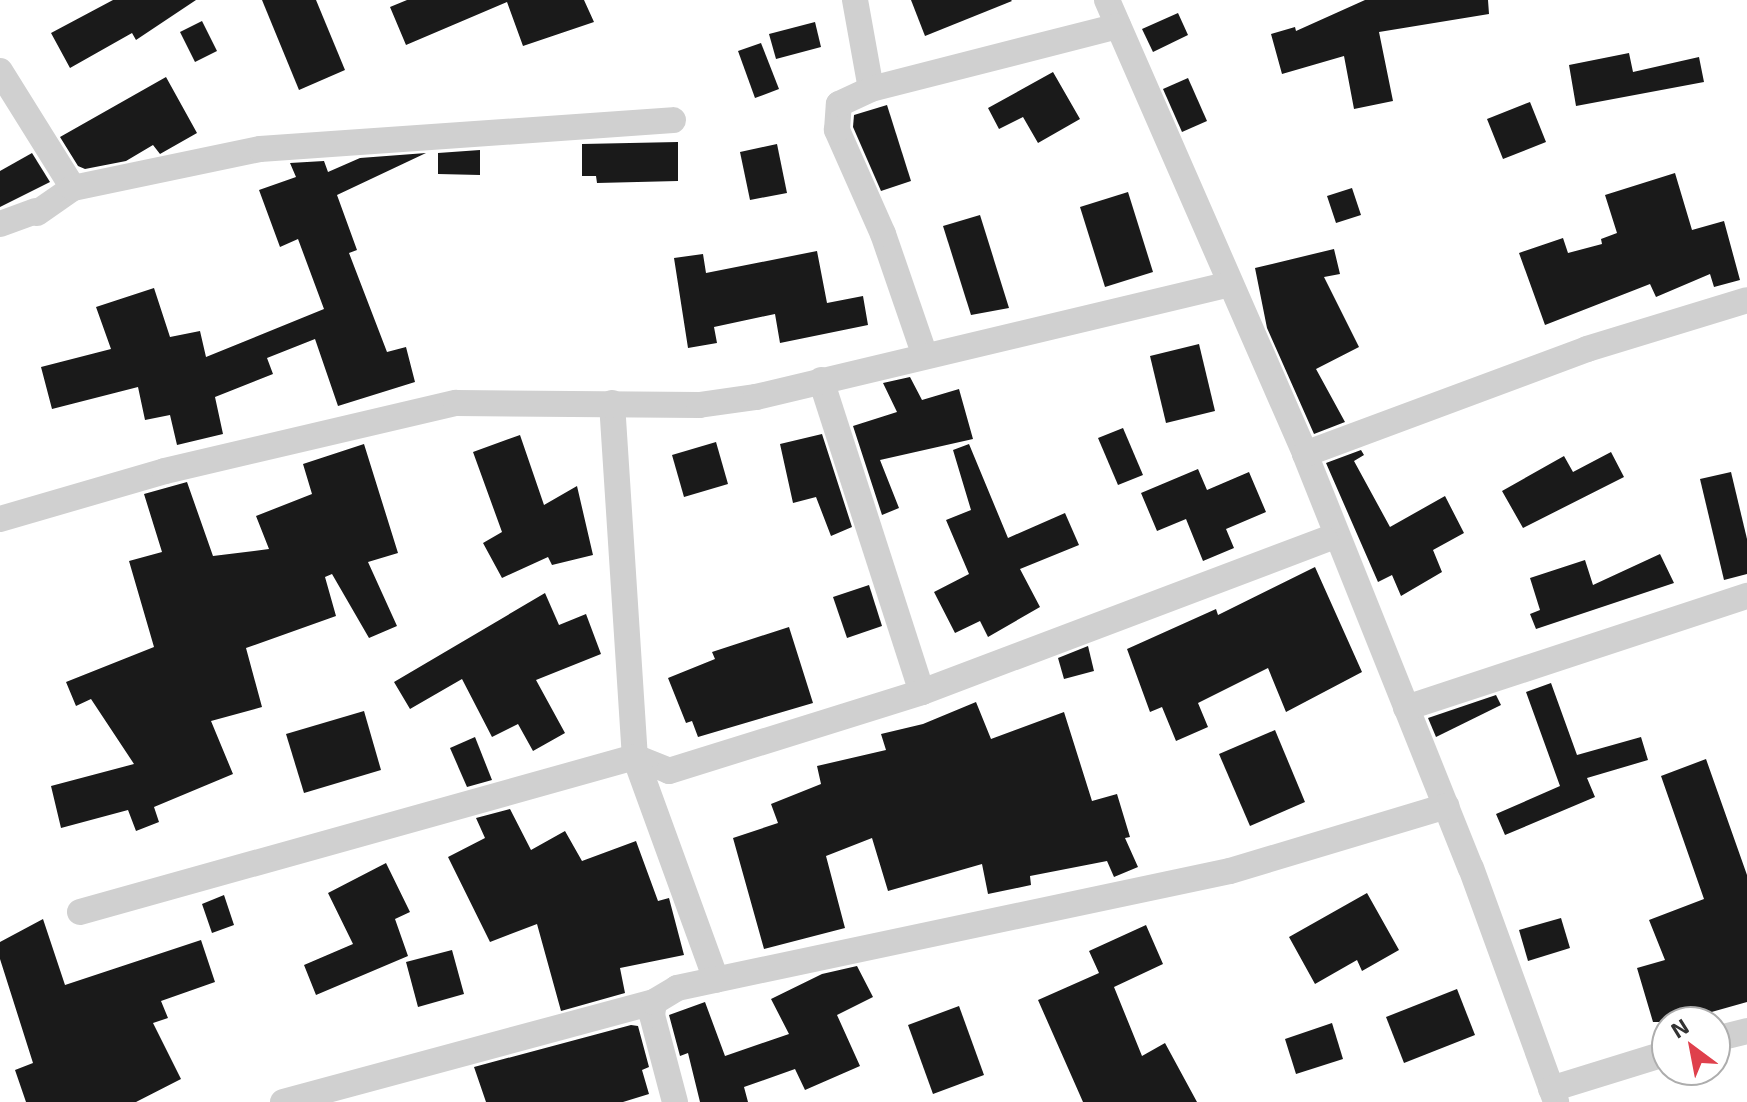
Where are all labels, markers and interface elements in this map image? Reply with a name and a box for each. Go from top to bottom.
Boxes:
north arrow [1651,1006,1731,1086]
text: N [1666,1012,1693,1043]

